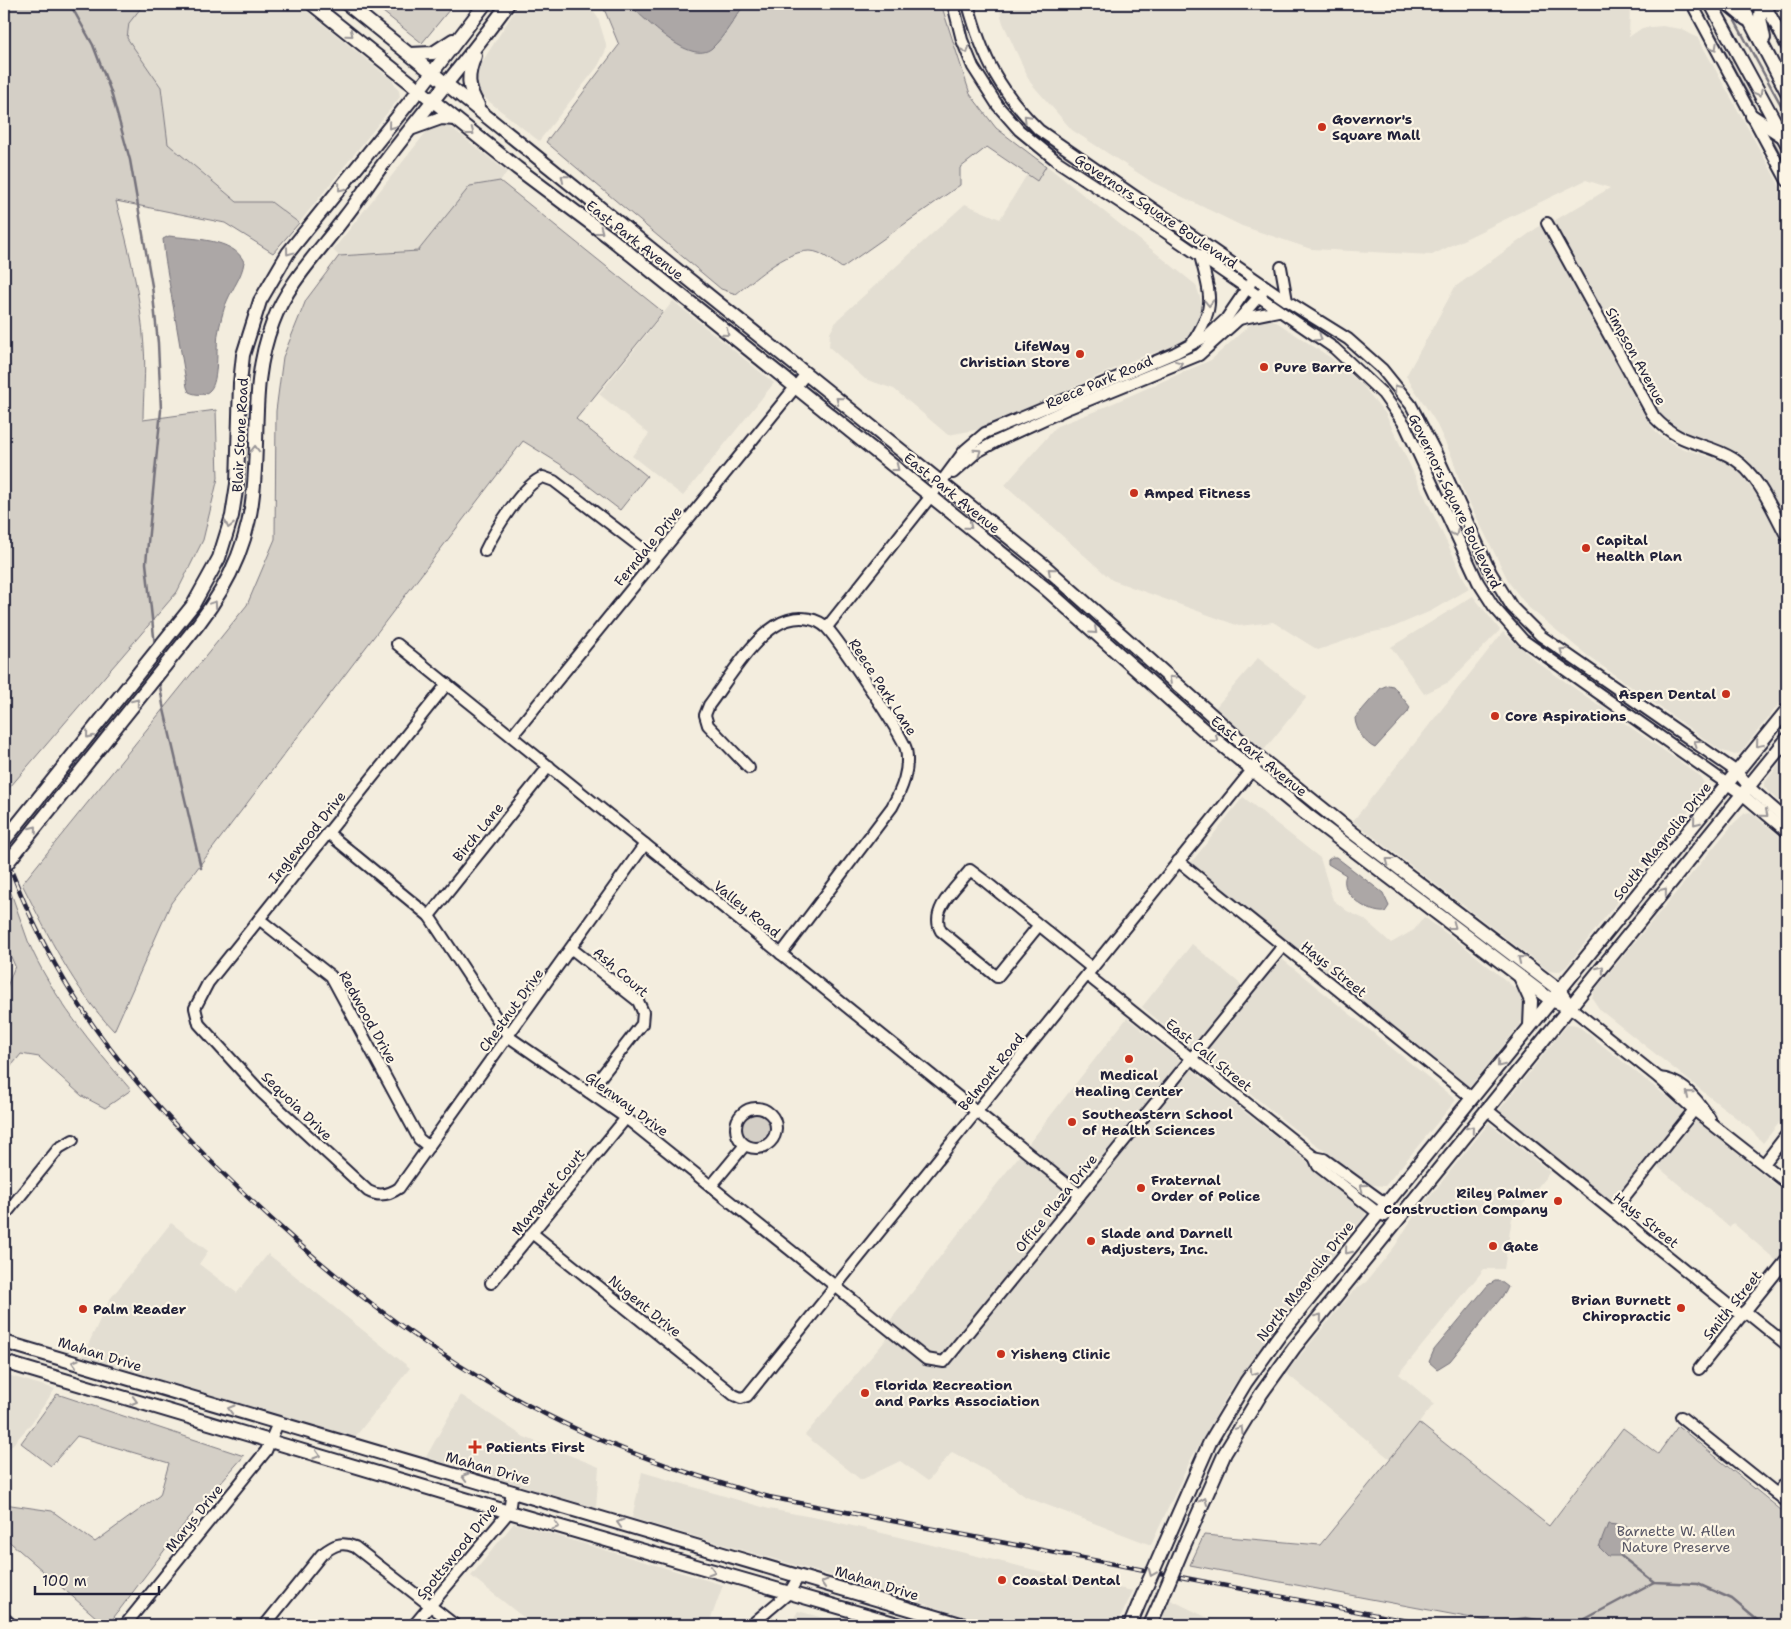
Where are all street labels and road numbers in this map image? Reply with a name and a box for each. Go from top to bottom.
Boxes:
street label: Governors Square Boulevard [1071,150,1241,272]
street label: East Park Avenue [583,196,687,284]
street label: Simpson Avenue [1602,304,1670,408]
street label: Reece Park Road [1043,351,1155,413]
street label: Blair Stone Road [228,377,252,493]
street label: Governors Square Boulevard [1405,411,1505,592]
street label: East Park Avenue [900,449,1004,537]
street label: Ferndale Drive [610,502,686,590]
street label: Reece Park Lane [845,635,921,739]
street label: East Park Avenue [1207,712,1311,800]
street label: South Magnolia Drive [1609,778,1715,904]
street label: Inglewood Drive [264,787,350,887]
street label: Birch Lane [449,799,507,865]
street label: Valley Road [710,877,784,942]
street label: Hays Street [1298,937,1370,1001]
street label: Ash Court [590,943,652,1001]
street label: Chestnut Drive [475,965,547,1055]
street label: Redwood Drive [335,968,401,1066]
street label: East Call Street [1162,1015,1256,1095]
street label: Belmont Road [954,1029,1028,1115]
street label: Sequoia Drive [258,1068,336,1144]
street label: Glenway Drive [582,1068,672,1140]
street label: Margaret Court [507,1145,589,1239]
street label: Office Plaza Drive [1011,1150,1101,1256]
street label: Hays Street [1610,1188,1682,1252]
street label: North Magnolia Drive [1252,1217,1358,1345]
street label: Smith Street [1699,1267,1765,1343]
street label: Nugent Drive [605,1271,685,1341]
street label: Mahan Drive [56,1333,144,1375]
street label: Mahan Drive [444,1447,532,1489]
street label: Marys Drive [161,1480,227,1556]
street label: Spottswood Drive [412,1499,502,1603]
street label: Mahan Drive [833,1562,921,1604]

